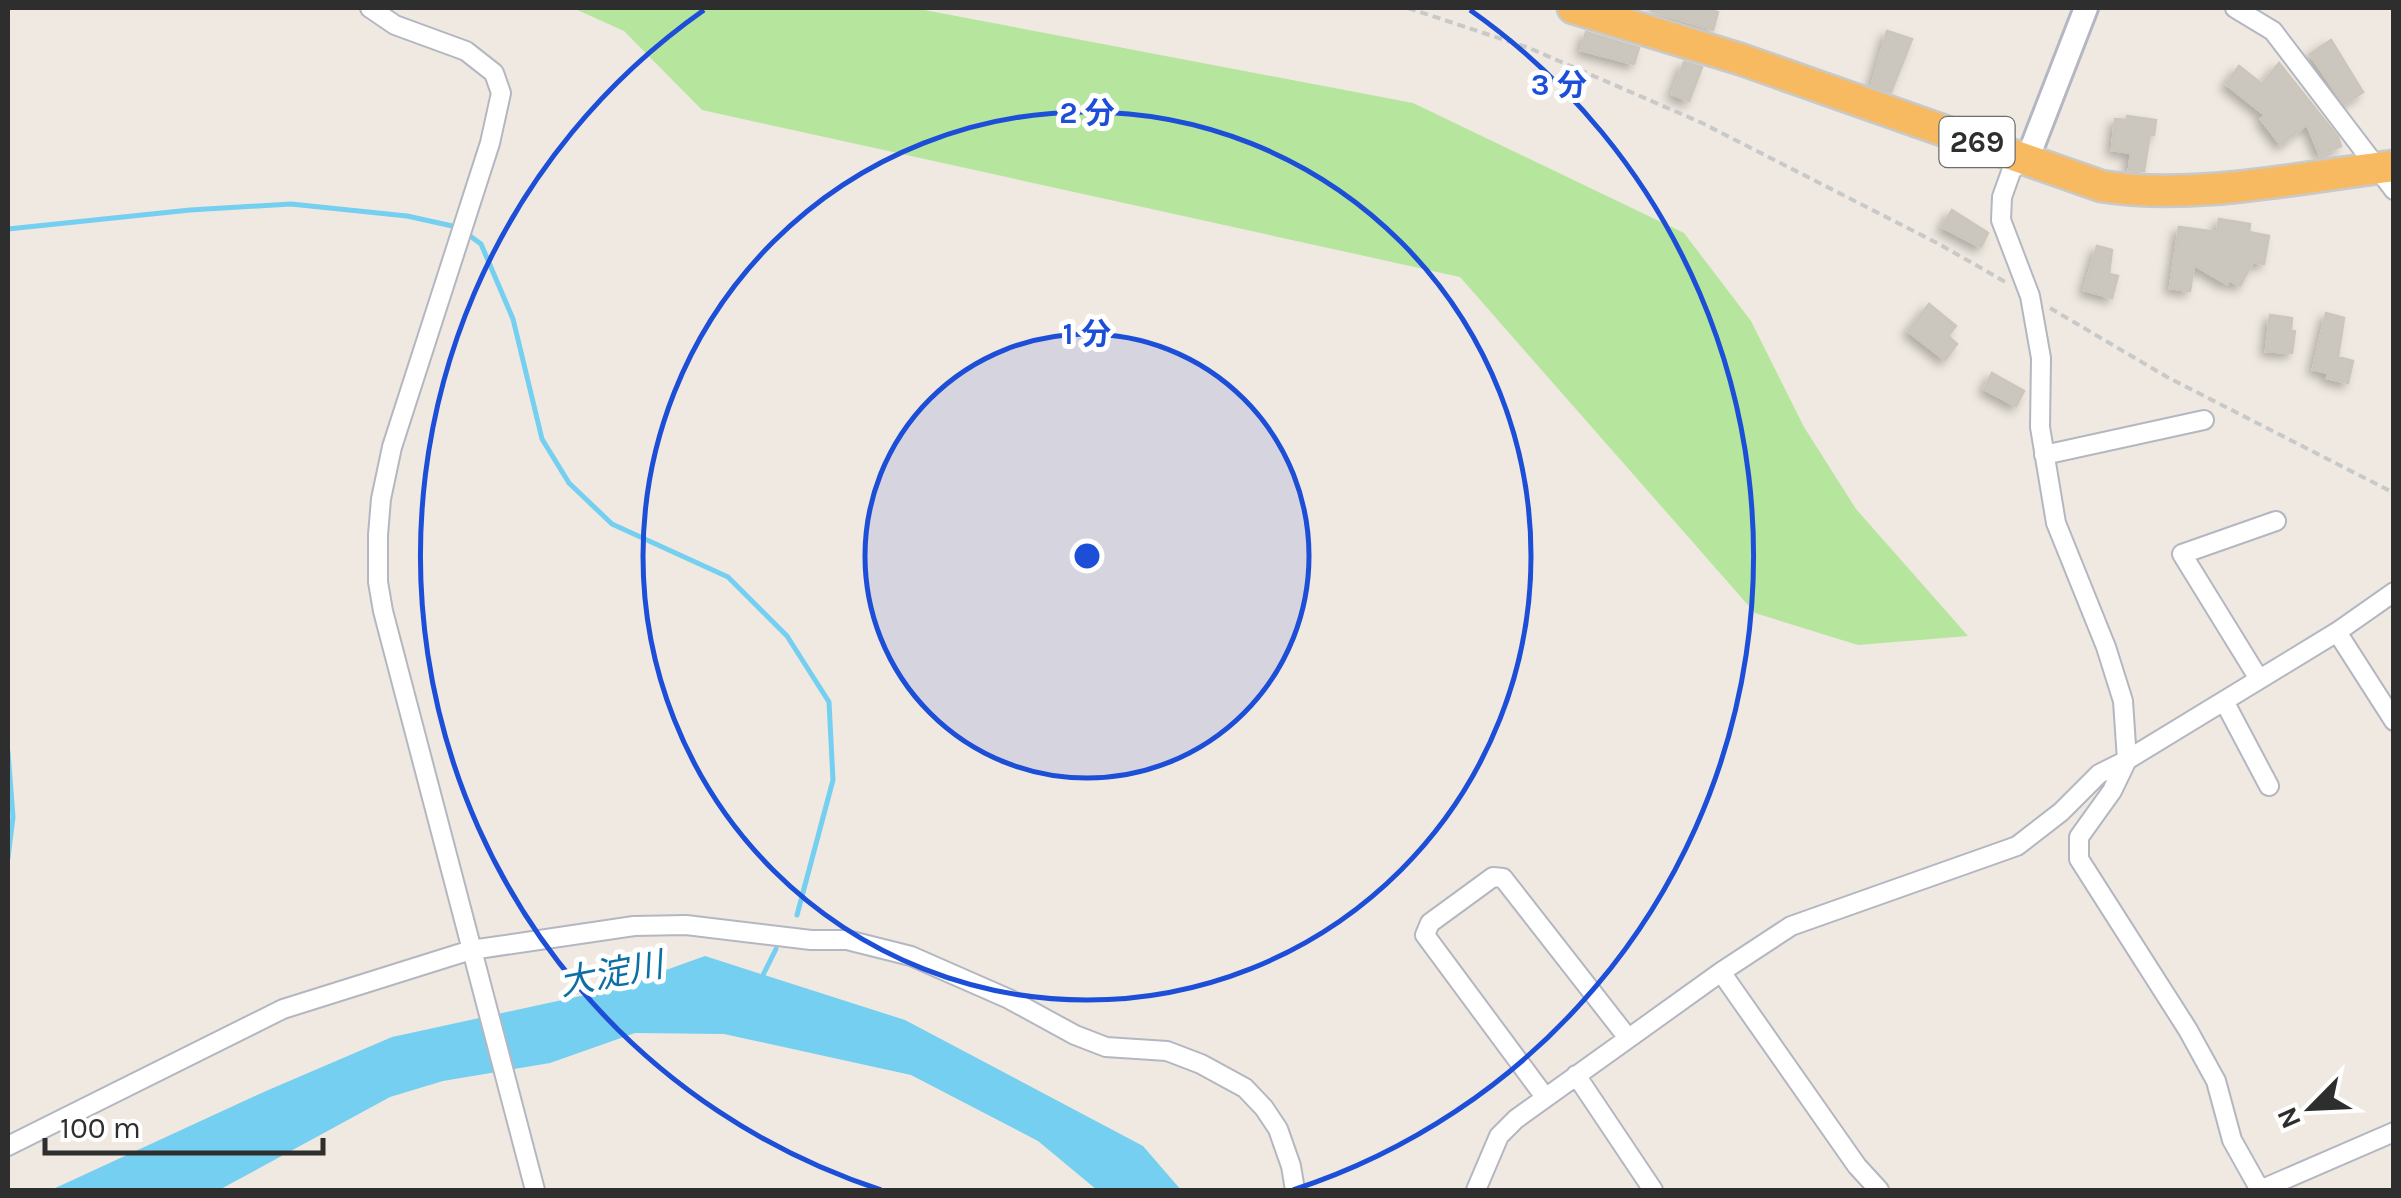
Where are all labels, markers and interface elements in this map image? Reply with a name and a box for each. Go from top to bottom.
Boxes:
text: 3 分 [1531,67,1587,103]
text: 2 分 [1059,95,1115,131]
road number: 269 [1940,117,2014,167]
text: 1 分 [1063,316,1111,352]
centre of rings [1069,538,1105,574]
water label: 大淀川 [556,943,670,1004]
north arrow [2261,1058,2361,1158]
scale bar [45,1093,322,1155]
text: N [2269,1102,2308,1134]
text: 100 m [60,1110,141,1146]

